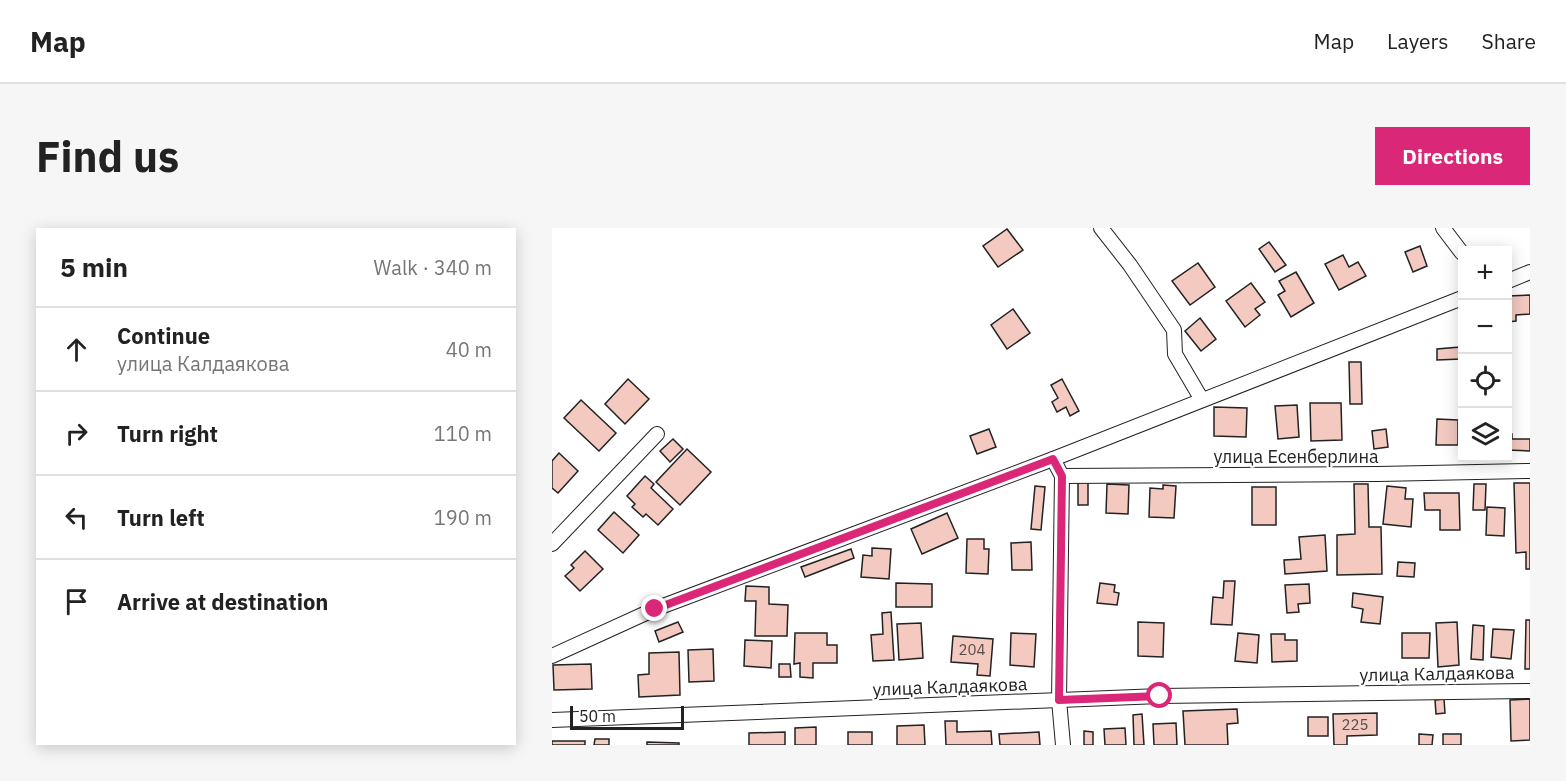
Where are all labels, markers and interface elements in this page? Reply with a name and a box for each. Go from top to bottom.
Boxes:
text: Map [30,23,86,60]
text: Map [1314,27,1354,55]
text: Layers [1387,27,1449,55]
text: Share [1482,27,1536,55]
button: Directions [1375,127,1530,185]
text: Find us [36,129,179,184]
map controls [1458,246,1512,462]
button: + [1458,246,1512,300]
text: 5 min [60,250,128,284]
text: Walk · 340 m [374,254,492,281]
button: − [1458,300,1512,354]
text: Continue [117,321,210,350]
icon: ahead [60,333,93,366]
text: 40 m [446,336,492,363]
text: улица Калдаякова [117,350,289,377]
button: locate [1458,354,1512,408]
button: layers [1458,408,1512,462]
icon: right [60,417,93,450]
text: Turn right [117,419,218,448]
text: 110 m [434,420,492,447]
street label: улица Есенберлина [1213,445,1379,468]
icon: left [60,501,93,534]
text: Turn left [117,503,205,532]
text: 190 m [434,504,492,531]
icon: arrive [60,585,93,618]
text: Arrive at destination [117,587,328,616]
route end [641,595,667,621]
house number: 204 [958,640,986,659]
street label: улица Калдаякова [1359,661,1515,686]
street label: улица Калдаякова [872,672,1028,701]
route start [1146,682,1172,708]
scale bar [570,703,684,730]
text: 50 m [579,706,616,726]
house number: 225 [1341,715,1369,734]

